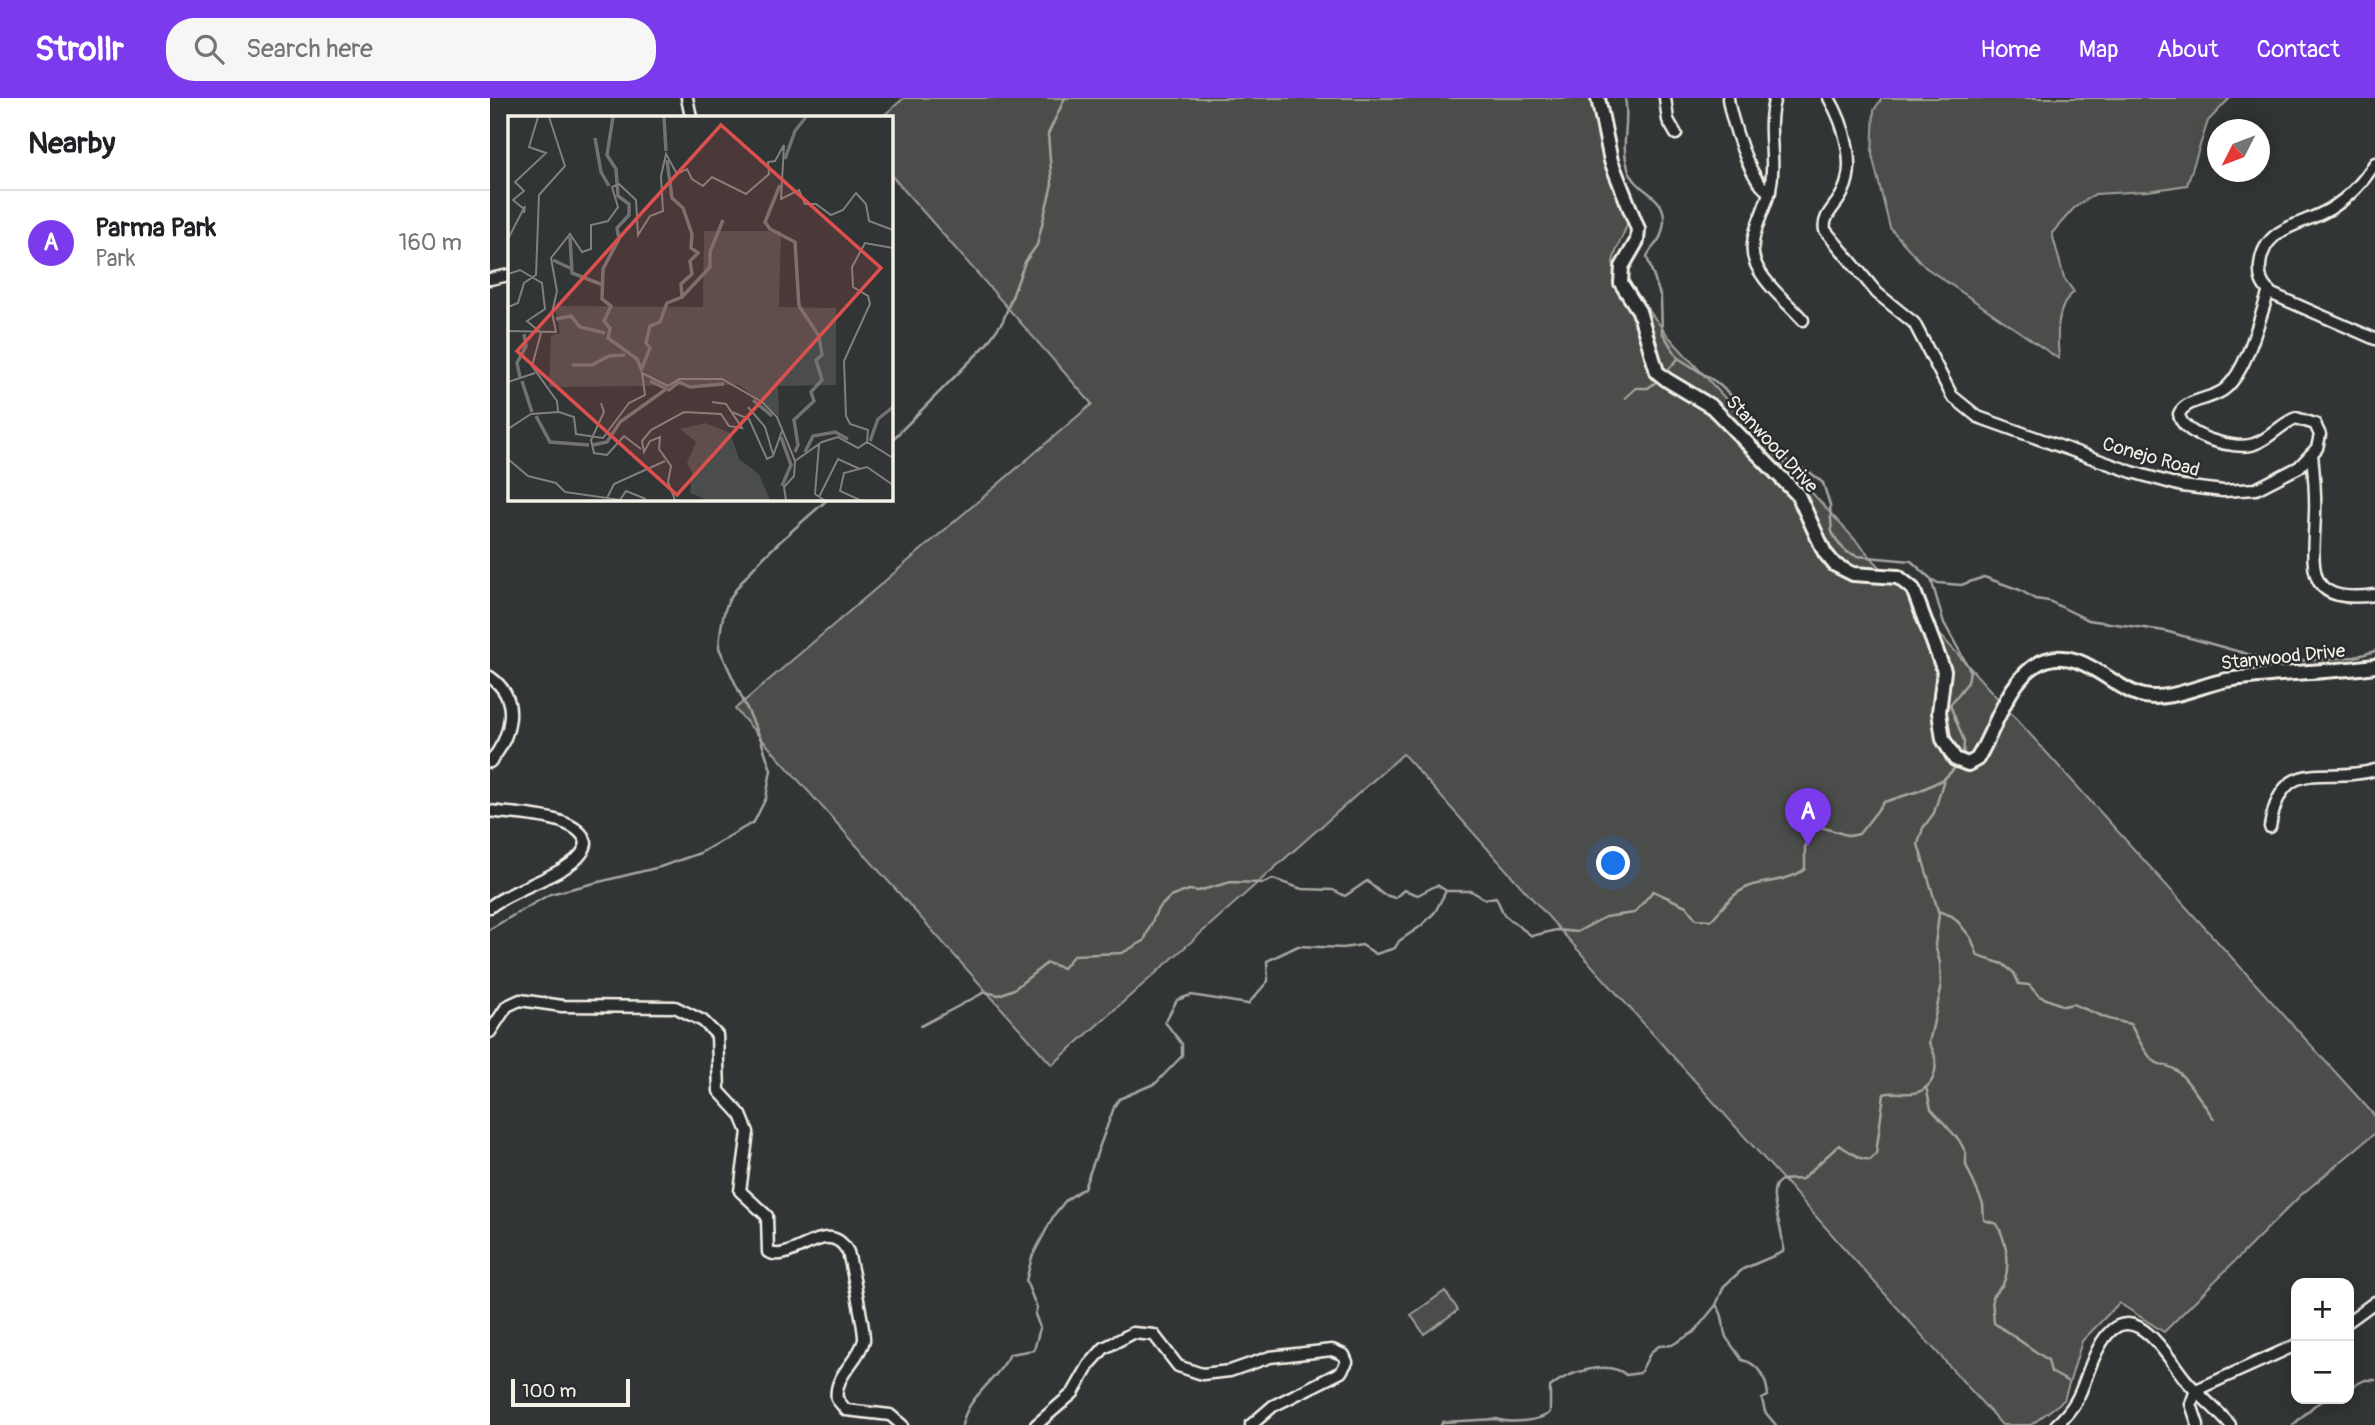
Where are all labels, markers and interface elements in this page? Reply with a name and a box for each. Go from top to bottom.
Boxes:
search box [166,18,656,81]
text: Strollr [35,29,124,70]
icon: search [190,30,228,68]
text: Search here [246,33,373,65]
text: Home [1980,35,2041,64]
text: Map [2079,35,2119,64]
text: About [2157,35,2219,64]
text: Contact [2257,35,2340,64]
inset map [508,116,892,500]
north arrow [2207,119,2270,182]
text: Nearby [28,125,115,162]
text: Parma Park [95,212,216,244]
text: A [44,228,58,257]
text: 160 m [398,228,462,257]
text: Park [95,244,135,273]
street label: Stanwood Drive [1721,390,1824,498]
street label: Conejo Road [2100,432,2202,482]
street label: Stanwood Drive [2220,638,2347,675]
pin: A [1785,788,1831,846]
your location [1596,846,1630,880]
map controls [2291,1278,2354,1404]
button: + [2291,1278,2354,1341]
button: − [2291,1341,2354,1404]
scale bar [511,1376,630,1408]
text: 100 m [522,1379,576,1403]

